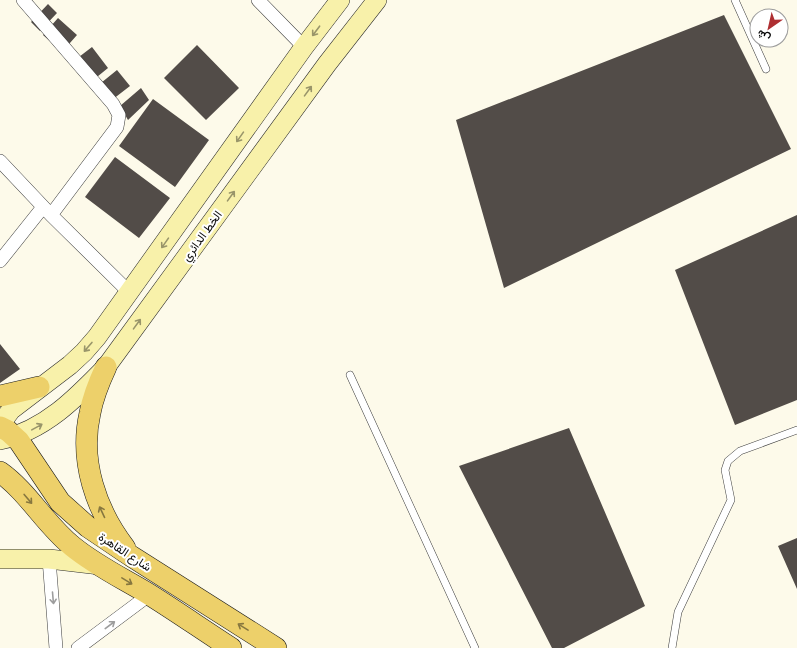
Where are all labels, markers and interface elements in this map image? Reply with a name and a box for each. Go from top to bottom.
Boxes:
north arrow [749,8,789,48]
one-way arrow [312,25,320,36]
text: ش [755,27,773,45]
one-way arrow [303,86,312,97]
one-way arrow [236,131,244,142]
one-way arrow [227,191,235,202]
street label: الخط الدائري [179,208,227,266]
one-way arrow [161,237,169,248]
one-way arrow [133,318,142,329]
one-way arrow [83,342,92,352]
one-way arrow [30,423,42,430]
one-way arrow [23,494,32,504]
one-way arrow [98,506,105,518]
street label: شارع القاهرة [95,530,154,576]
one-way arrow [121,578,133,586]
one-way arrow [49,591,56,604]
one-way arrow [104,620,115,629]
one-way arrow [238,623,249,631]

